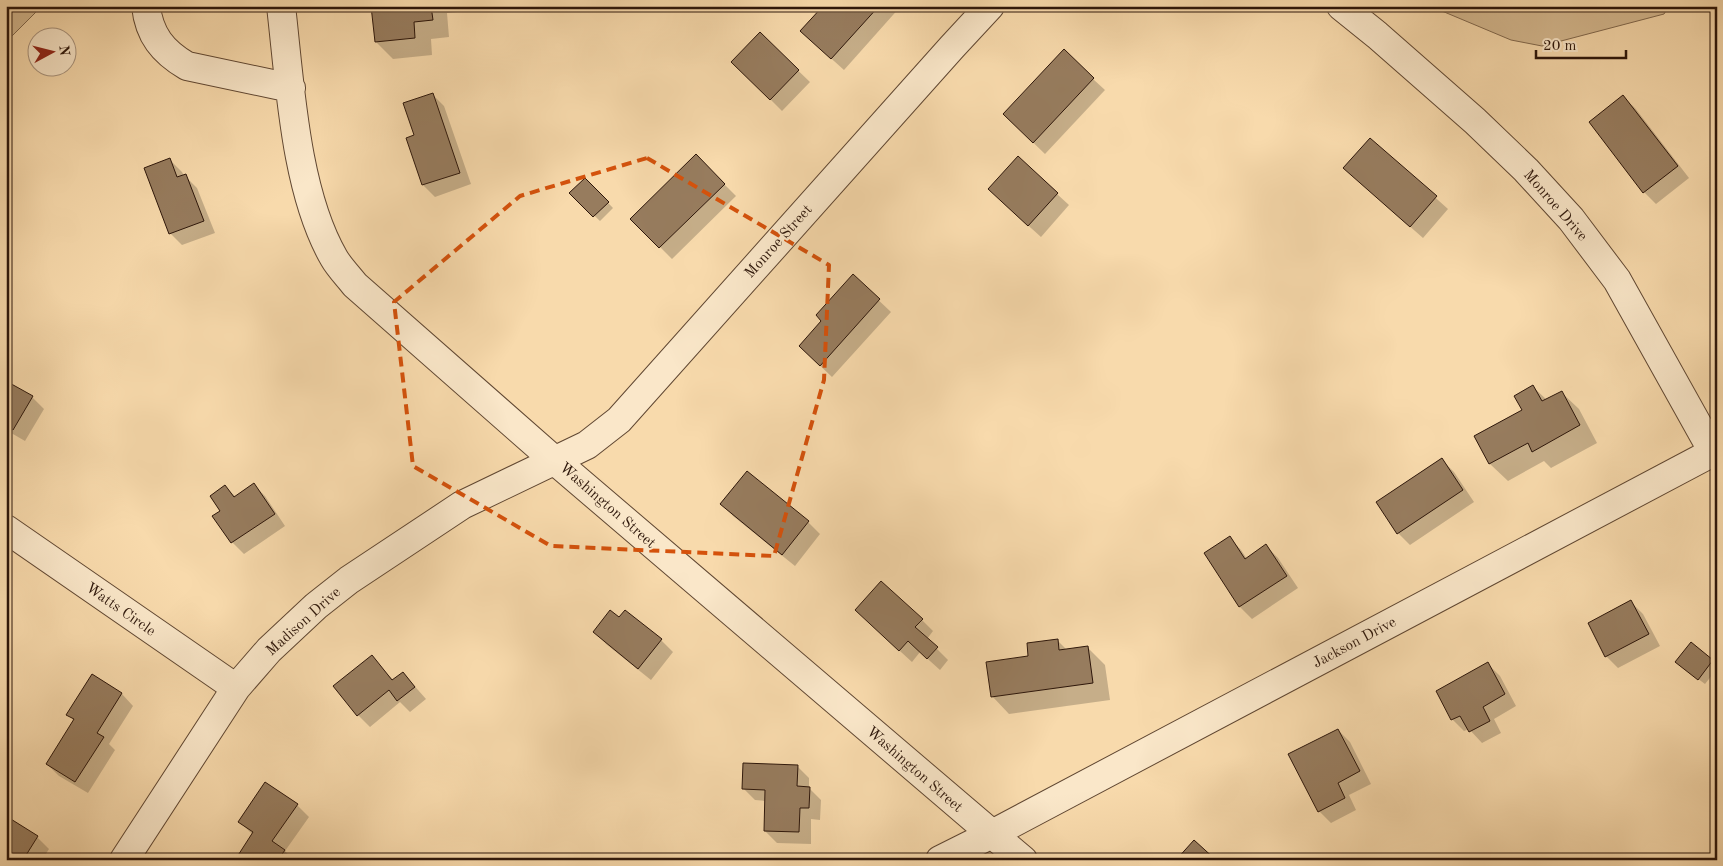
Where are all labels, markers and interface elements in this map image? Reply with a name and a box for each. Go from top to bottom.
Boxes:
north arrow [28,28,78,78]
scale bar [1536,28,1626,60]
text: 20 m [1543,39,1577,54]
text: N [56,44,72,57]
street label: Monroe Drive [1520,168,1590,244]
street label: Monroe Street [743,203,816,281]
street label: Washington Street [556,460,658,552]
street label: Watts Circle [83,581,158,640]
street label: Madison Drive [264,585,344,659]
street label: Jackson Drive [1311,615,1399,672]
street label: Washington Street [863,724,965,816]

